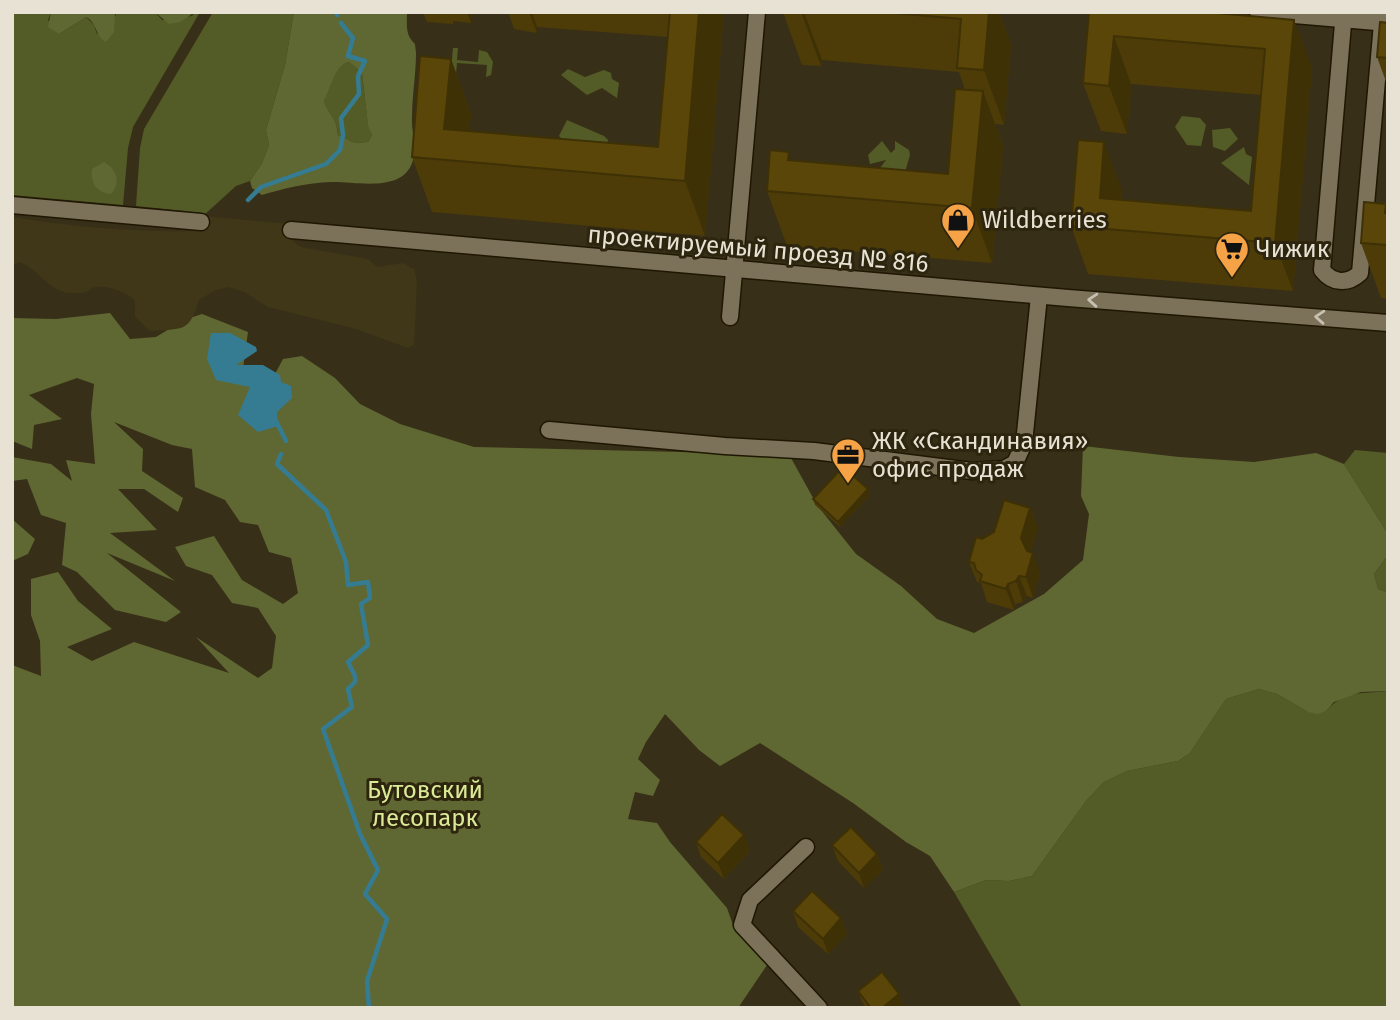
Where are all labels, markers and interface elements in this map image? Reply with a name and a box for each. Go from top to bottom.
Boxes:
shop icon: Wildberries [939,201,977,250]
place label: Wildberries [982,206,1107,234]
street label: проектируемый проезд № 816 [586,220,930,278]
supermarket icon: Чижик [1213,230,1251,279]
place label: Чижик [1256,235,1330,263]
one-way arrow [1087,293,1098,308]
one-way arrow [1314,310,1325,325]
place label: ЖК «Скандинавия» офис продаж [872,427,1088,483]
office icon: ЖК «Скандинавия» офис продаж [829,436,867,485]
park label: Бутовский лесопарк [367,776,483,832]

